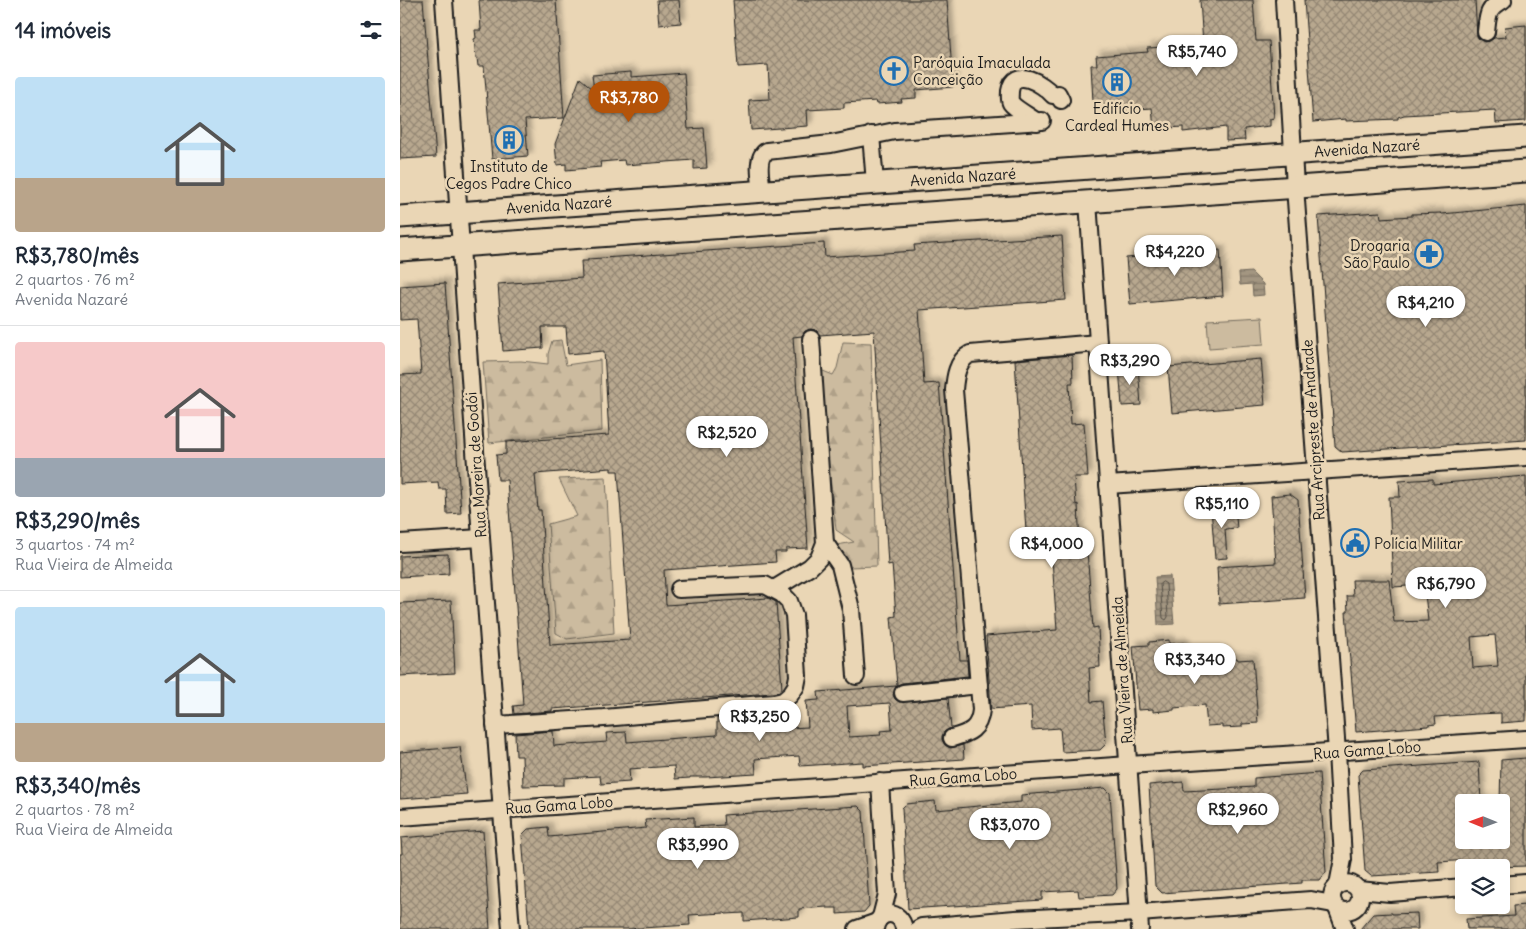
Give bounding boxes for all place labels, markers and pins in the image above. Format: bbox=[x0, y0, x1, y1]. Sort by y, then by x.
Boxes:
pin: R$5,740 bbox=[1151, 34, 1243, 77]
place label: Paróquia Imaculada Conceição bbox=[913, 53, 1051, 89]
church icon: Paróquia Imaculada Conceição bbox=[879, 56, 909, 86]
building icon: Edifício Cardeal Humes bbox=[1102, 67, 1132, 97]
pin: R$3,780 bbox=[583, 80, 675, 123]
place label: Edifício Cardeal Humes bbox=[1065, 99, 1169, 135]
building icon: Instituto de Cegos Padre Chico bbox=[494, 125, 524, 155]
place label: Instituto de Cegos Padre Chico bbox=[446, 157, 572, 193]
pin: R$4,220 bbox=[1129, 234, 1221, 277]
place label: Drogaria São Paulo bbox=[1343, 236, 1410, 272]
pharmacy icon: Drogaria São Paulo bbox=[1414, 239, 1444, 269]
pin: R$4,210 bbox=[1380, 286, 1472, 328]
pin: R$3,290 bbox=[1084, 344, 1176, 386]
pin: R$2,520 bbox=[681, 416, 773, 458]
pin: R$5,110 bbox=[1176, 486, 1268, 529]
pin: R$4,000 bbox=[1006, 526, 1098, 569]
public building icon: Polícia Militar bbox=[1340, 528, 1370, 558]
place label: Polícia Militar bbox=[1374, 534, 1463, 553]
pin: R$6,790 bbox=[1400, 566, 1492, 609]
pin: R$3,340 bbox=[1149, 642, 1241, 685]
pin: R$3,250 bbox=[714, 700, 806, 742]
pin: R$2,960 bbox=[1192, 792, 1284, 835]
pin: R$3,070 bbox=[964, 808, 1056, 850]
pin: R$3,990 bbox=[652, 828, 744, 870]

